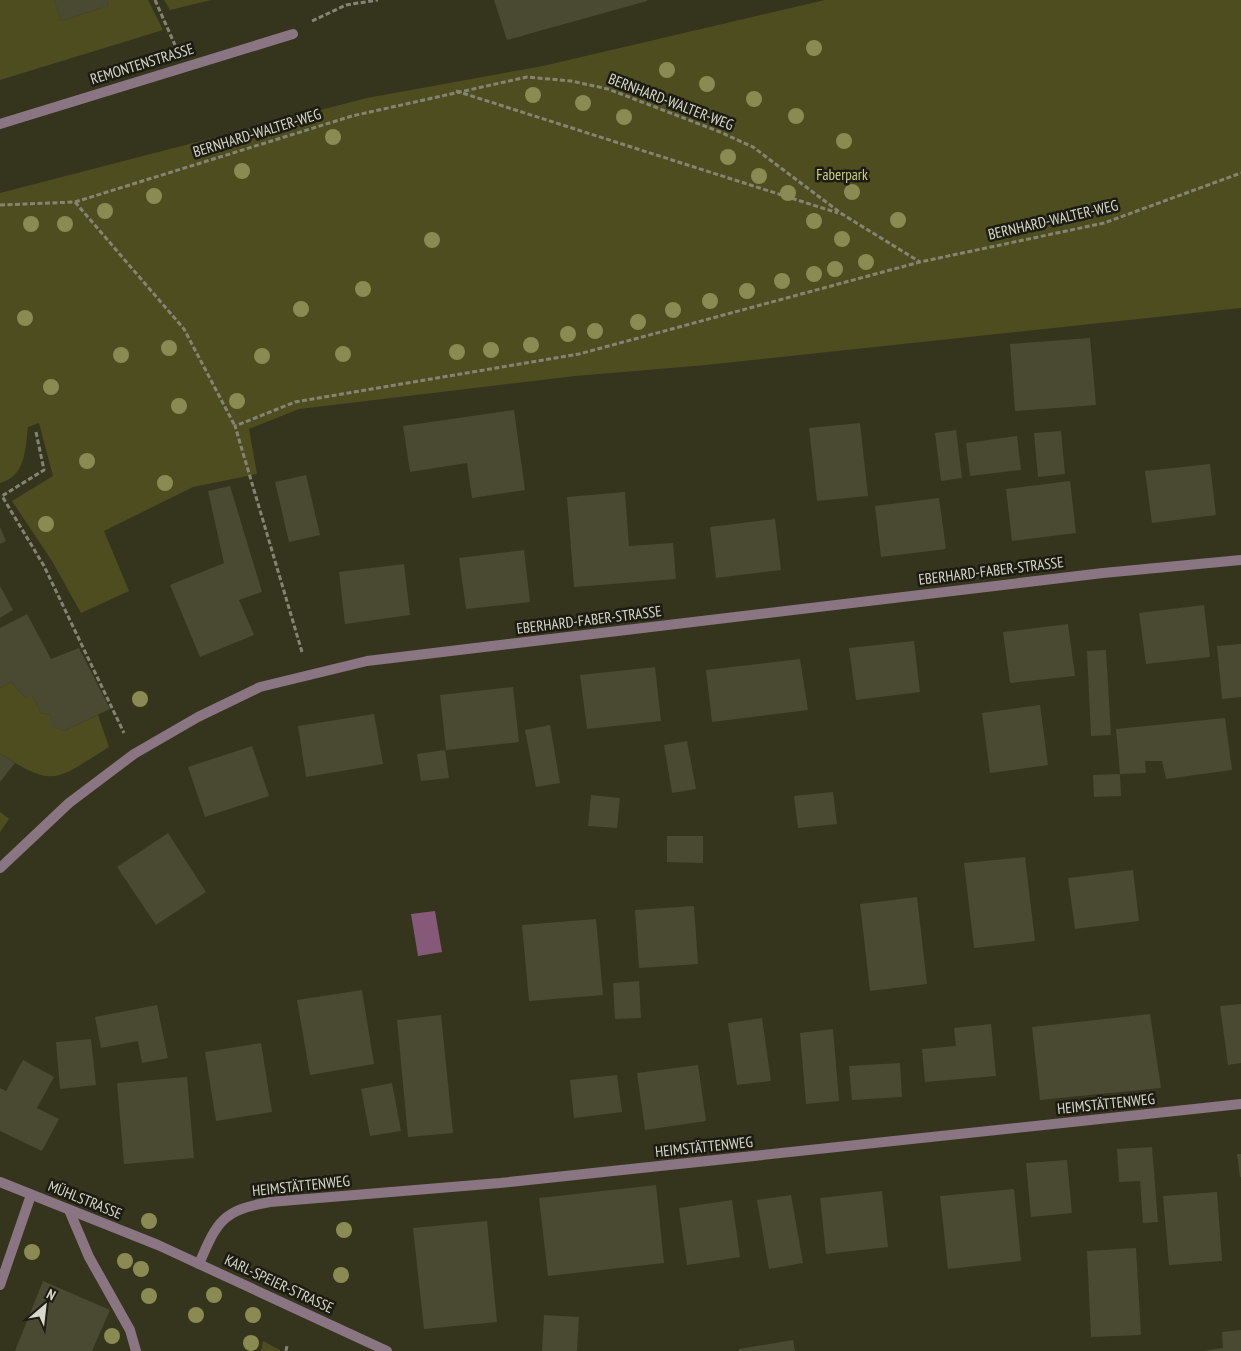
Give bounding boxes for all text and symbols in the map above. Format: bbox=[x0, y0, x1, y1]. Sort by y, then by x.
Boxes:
street label: REMONTENSTRASSE bbox=[88, 39, 196, 88]
street label: BERNHARD-WALTER-WEG bbox=[606, 69, 737, 134]
street label: BERNHARD-WALTER-WEG bbox=[191, 104, 323, 161]
park label: Faberpark bbox=[816, 165, 868, 184]
street label: BERNHARD-WALTER-WEG bbox=[986, 195, 1120, 244]
street label: EBERHARD-FABER-STRASSE bbox=[917, 552, 1065, 589]
street label: EBERHARD-FABER-STRASSE bbox=[515, 601, 663, 638]
street label: HEIMSTÄTTENWEG bbox=[1056, 1089, 1156, 1118]
street label: HEIMSTÄTTENWEG bbox=[654, 1132, 754, 1161]
street label: HEIMSTÄTTENWEG bbox=[251, 1171, 351, 1200]
street label: MÜHLSTRASSE bbox=[45, 1176, 125, 1223]
street label: KARL-SPEIER-STRASSE bbox=[222, 1250, 337, 1317]
north arrow bbox=[20, 1281, 70, 1331]
text: N bbox=[44, 1285, 59, 1304]

